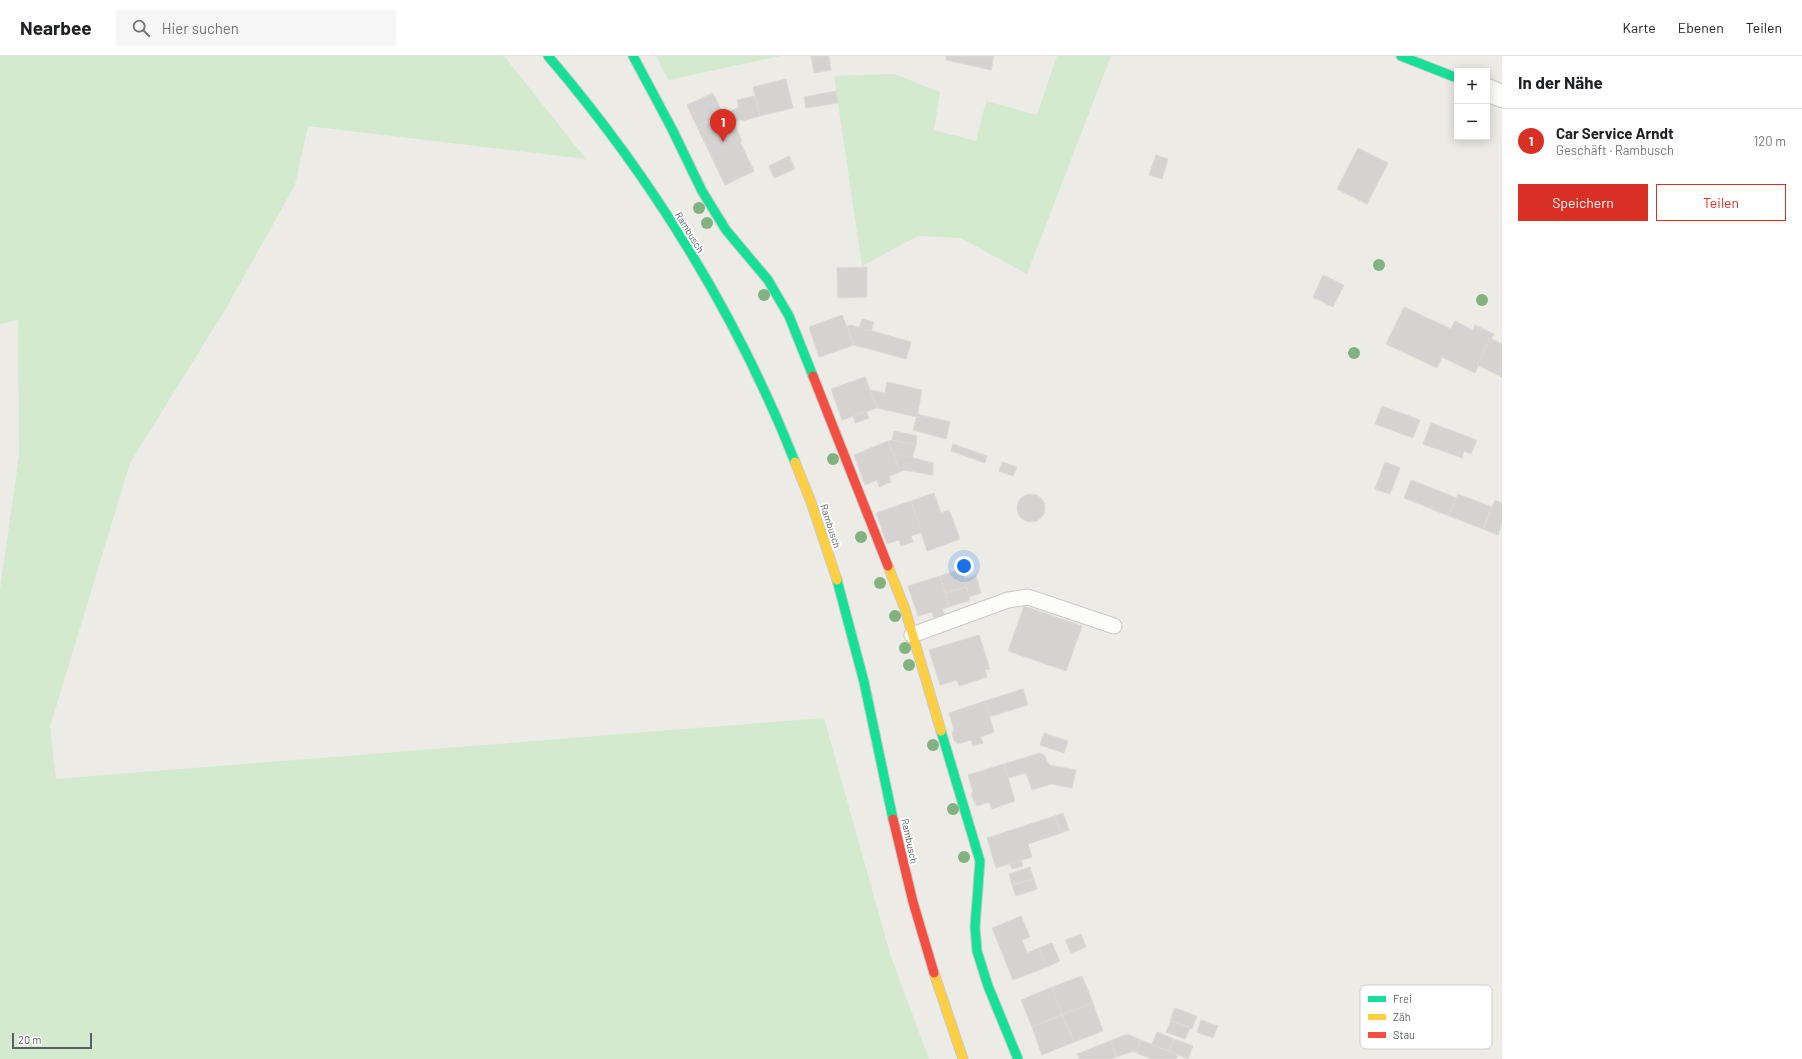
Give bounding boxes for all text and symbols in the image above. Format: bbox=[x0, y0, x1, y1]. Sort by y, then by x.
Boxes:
search box bbox=[116, 10, 396, 46]
text: Nearbee bbox=[20, 16, 92, 39]
icon: search bbox=[130, 17, 152, 39]
text: Hier suchen bbox=[162, 19, 239, 37]
text: Karte bbox=[1622, 19, 1656, 36]
text: Ebenen bbox=[1678, 19, 1724, 36]
text: Teilen bbox=[1746, 19, 1782, 36]
map controls bbox=[1454, 68, 1490, 140]
button: + bbox=[1454, 68, 1490, 104]
text: In der Nähe bbox=[1518, 72, 1603, 92]
button: − bbox=[1454, 104, 1490, 140]
pin: 1 bbox=[710, 109, 736, 142]
text: Car Service Arndt bbox=[1556, 124, 1674, 142]
text: 1 bbox=[1529, 133, 1533, 149]
text: 120 m bbox=[1754, 133, 1786, 149]
text: Geschäft · Rambusch bbox=[1556, 142, 1674, 158]
button: Speichern bbox=[1518, 184, 1648, 221]
button: Teilen bbox=[1656, 184, 1786, 221]
street label: Rambusch bbox=[673, 209, 707, 255]
street label: Rambusch bbox=[818, 502, 844, 550]
your location bbox=[954, 556, 974, 576]
street label: Rambusch bbox=[899, 817, 921, 865]
legend bbox=[1360, 985, 1492, 1049]
text: Frei bbox=[1393, 992, 1412, 1005]
text: Zäh bbox=[1393, 1010, 1411, 1023]
text: Stau bbox=[1393, 1028, 1415, 1041]
scale bar bbox=[12, 1031, 92, 1050]
text: 20 m bbox=[18, 1033, 41, 1046]

